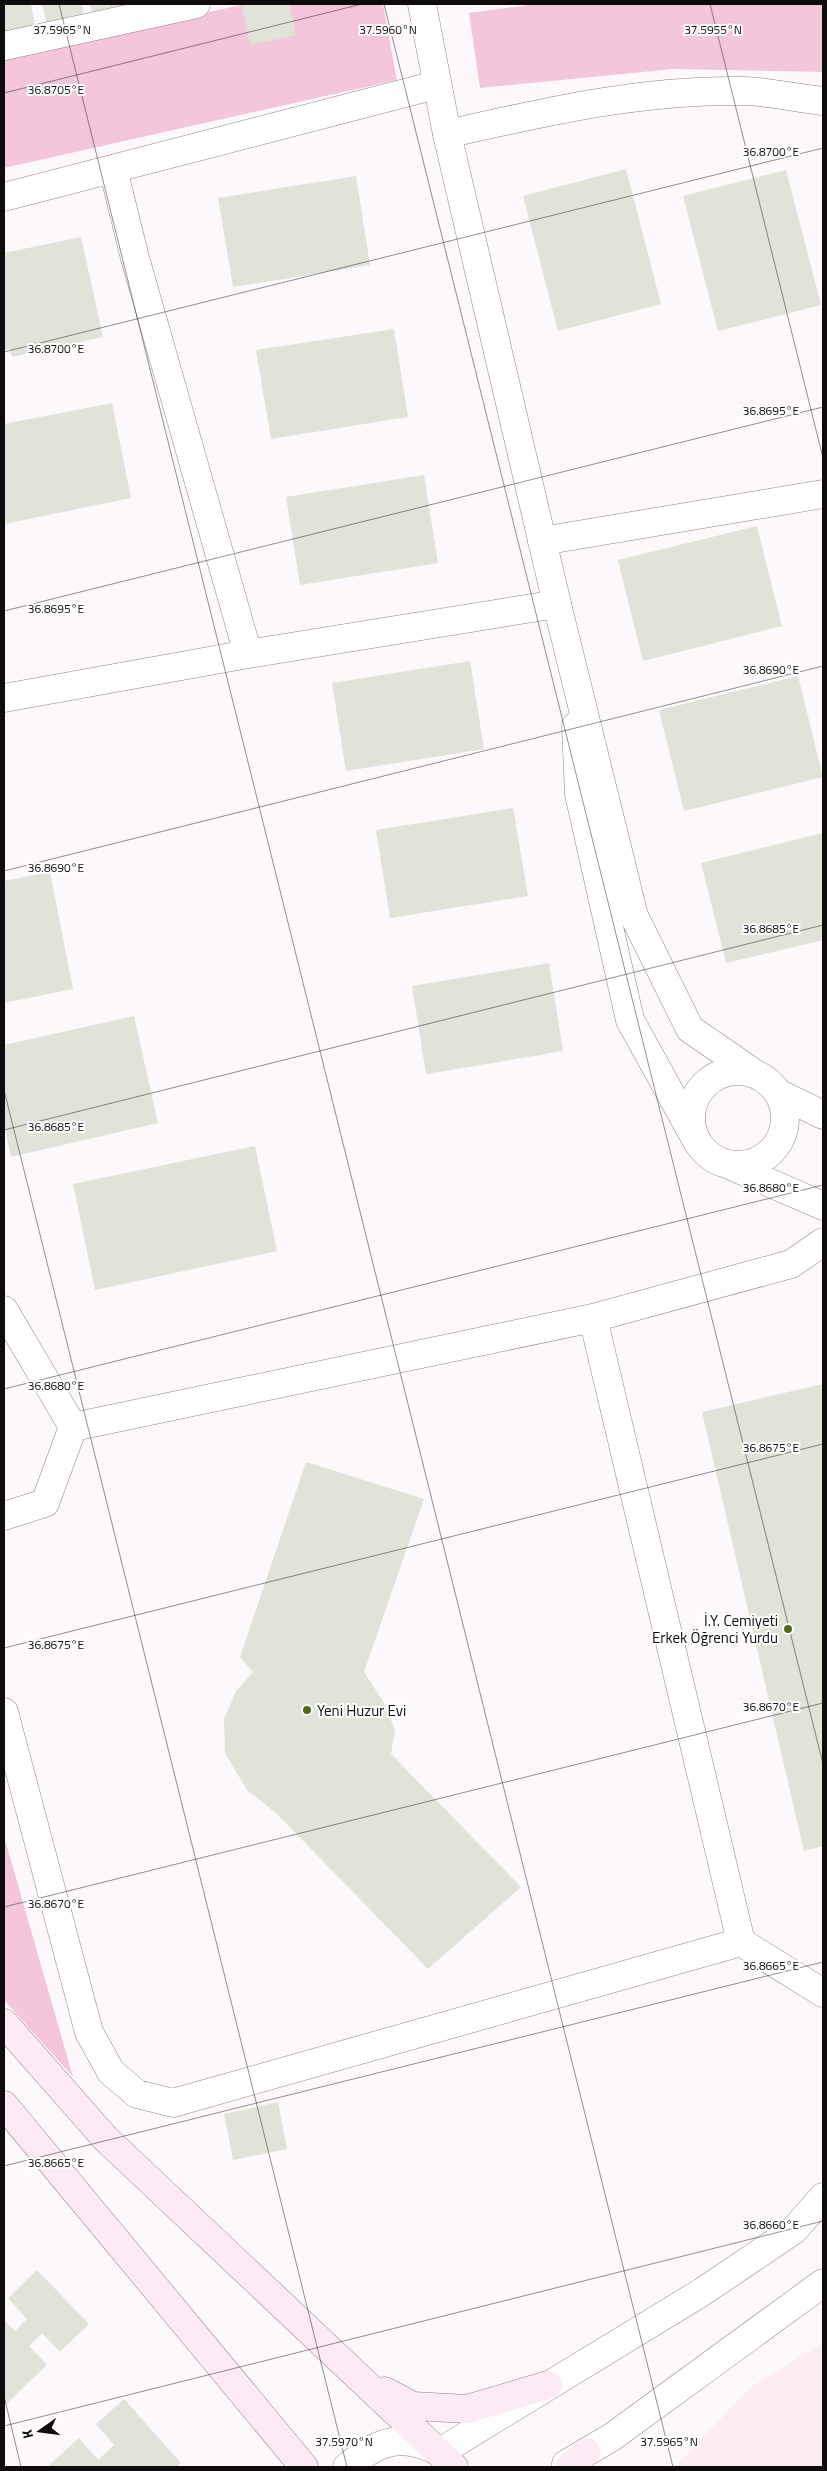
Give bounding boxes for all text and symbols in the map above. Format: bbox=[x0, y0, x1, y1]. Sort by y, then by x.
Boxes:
text: 37.5965°N bbox=[33, 20, 91, 39]
text: 37.5960°N bbox=[359, 20, 417, 39]
text: 37.5955°N bbox=[684, 20, 742, 39]
text: 36.8705°E bbox=[28, 80, 84, 99]
text: 36.8700°E bbox=[743, 142, 799, 161]
text: 36.8700°E bbox=[28, 339, 84, 358]
text: 36.8695°E bbox=[743, 401, 799, 420]
text: 36.8695°E bbox=[28, 599, 84, 618]
text: 36.8690°E bbox=[743, 660, 799, 679]
text: 36.8690°E bbox=[28, 858, 84, 877]
text: 36.8685°E bbox=[743, 919, 799, 938]
text: 36.8685°E bbox=[28, 1117, 84, 1136]
text: 36.8680°E bbox=[743, 1178, 799, 1197]
text: 36.8680°E bbox=[28, 1376, 84, 1395]
text: 36.8675°E bbox=[743, 1438, 799, 1457]
place label: İ.Y. Cemiyeti Erkek Öğrenci Yurdu bbox=[652, 1609, 778, 1649]
marker: İ.Y. Cemiyeti Erkek Öğrenci Yurdu bbox=[782, 1623, 794, 1635]
text: 36.8675°E bbox=[28, 1635, 84, 1654]
text: 36.8670°E bbox=[743, 1697, 799, 1716]
place label: Yeni Huzur Evi bbox=[317, 1699, 406, 1722]
marker: Yeni Huzur Evi bbox=[301, 1704, 313, 1716]
text: 36.8670°E bbox=[28, 1894, 84, 1913]
text: 36.8665°E bbox=[743, 1956, 799, 1975]
text: 36.8665°E bbox=[28, 2153, 84, 2172]
text: 36.8660°E bbox=[743, 2215, 799, 2234]
north arrow bbox=[15, 2406, 65, 2456]
text: K bbox=[16, 2427, 38, 2441]
text: 37.5970°N bbox=[315, 2432, 373, 2451]
text: 37.5965°N bbox=[640, 2432, 698, 2451]

